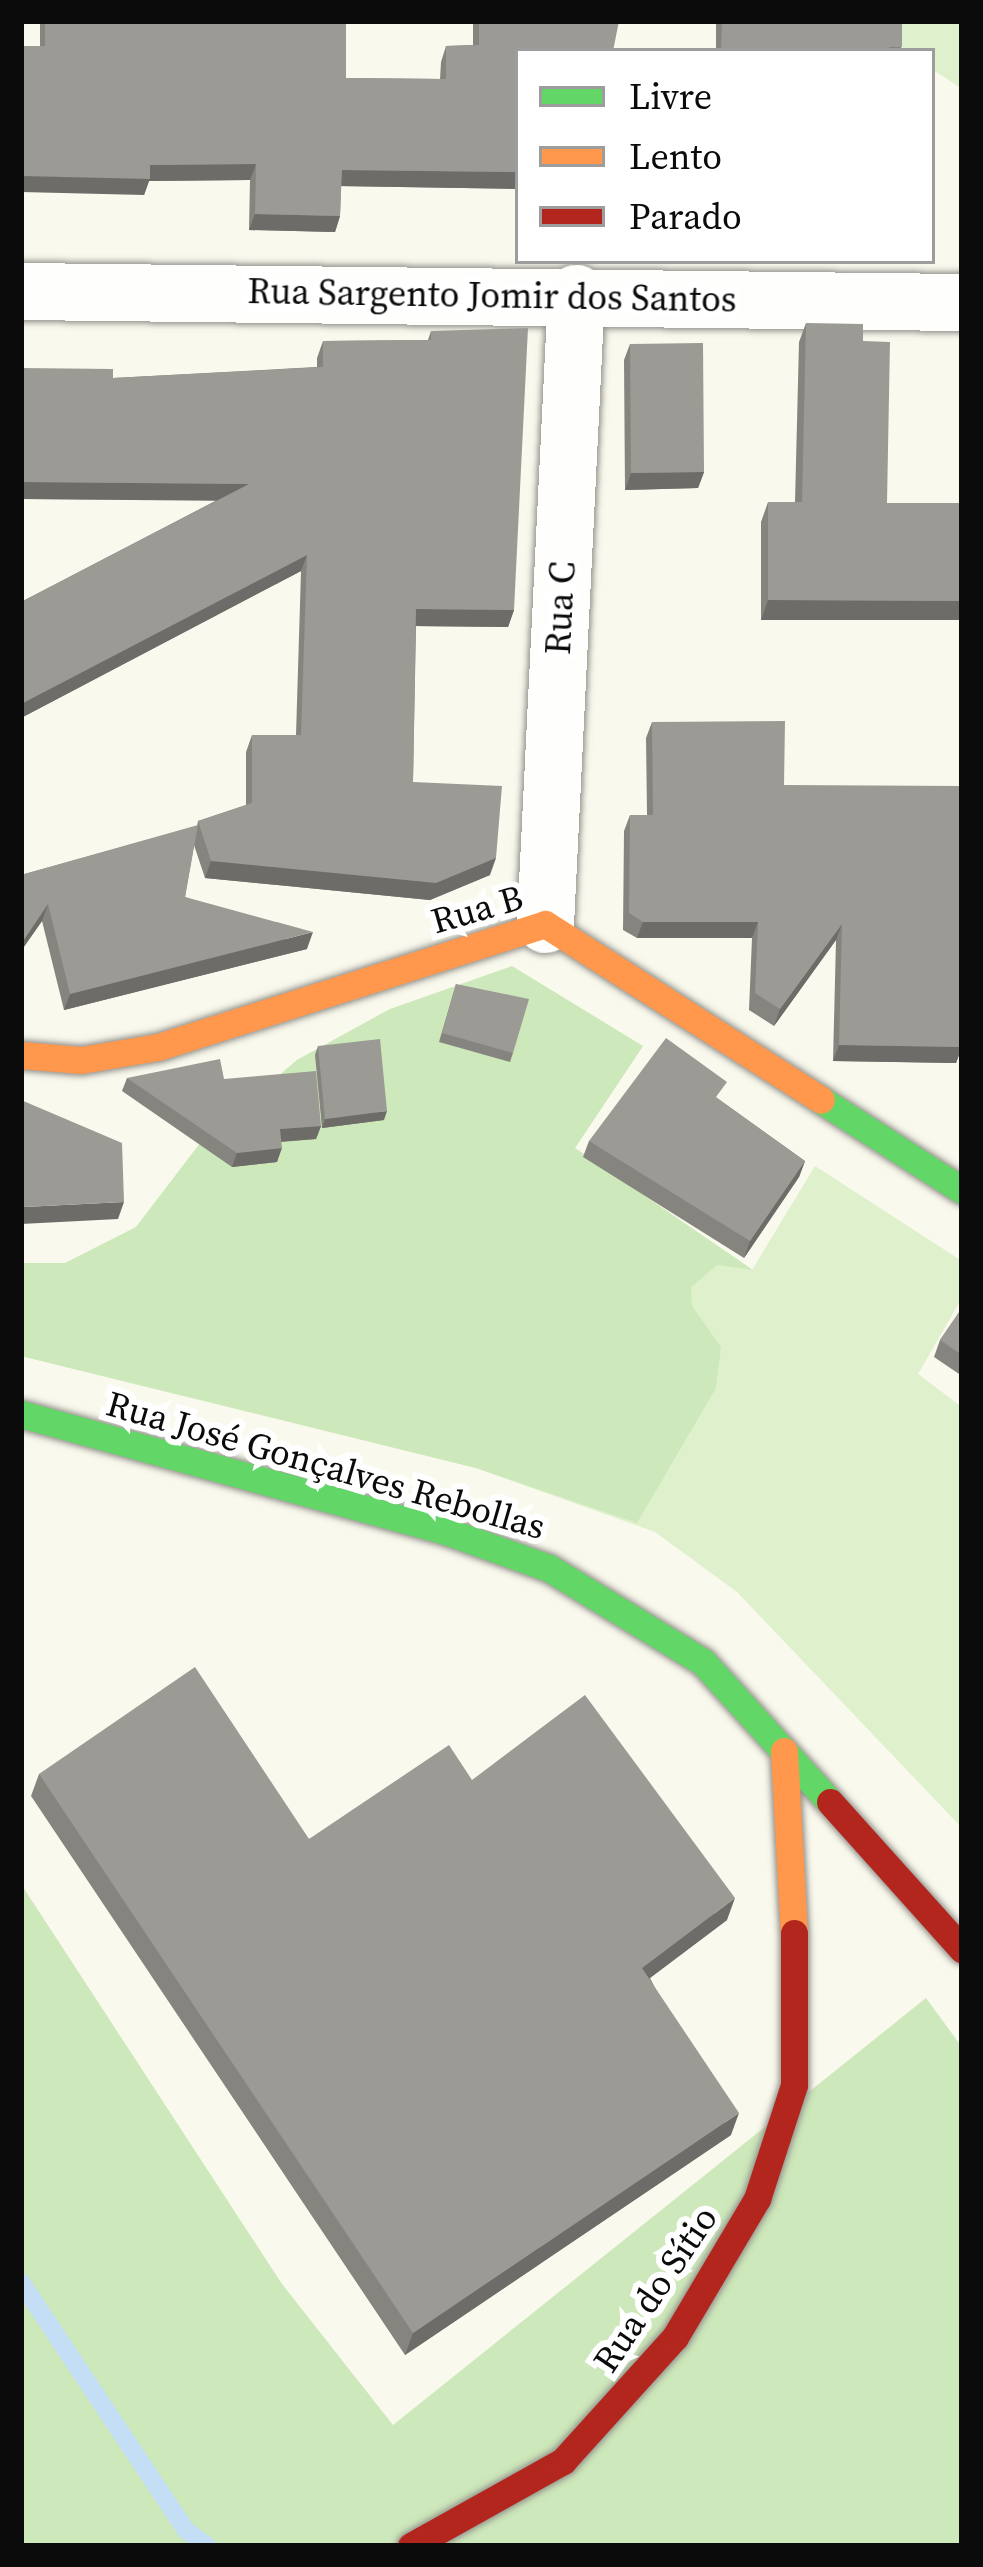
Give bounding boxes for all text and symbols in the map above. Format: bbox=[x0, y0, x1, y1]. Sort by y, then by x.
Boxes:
legend bbox=[515, 48, 935, 264]
text: Livre bbox=[629, 72, 712, 121]
text: Lento bbox=[629, 132, 722, 181]
text: Parado bbox=[629, 192, 742, 241]
street label: Rua Sargento Jomir dos Santos bbox=[247, 269, 737, 321]
street label: Rua C bbox=[536, 560, 584, 656]
street label: Rua B bbox=[426, 875, 528, 943]
street label: Rua José Gonçalves Rebollas bbox=[102, 1382, 550, 1548]
street label: Rua do Sítio bbox=[584, 2198, 726, 2380]

